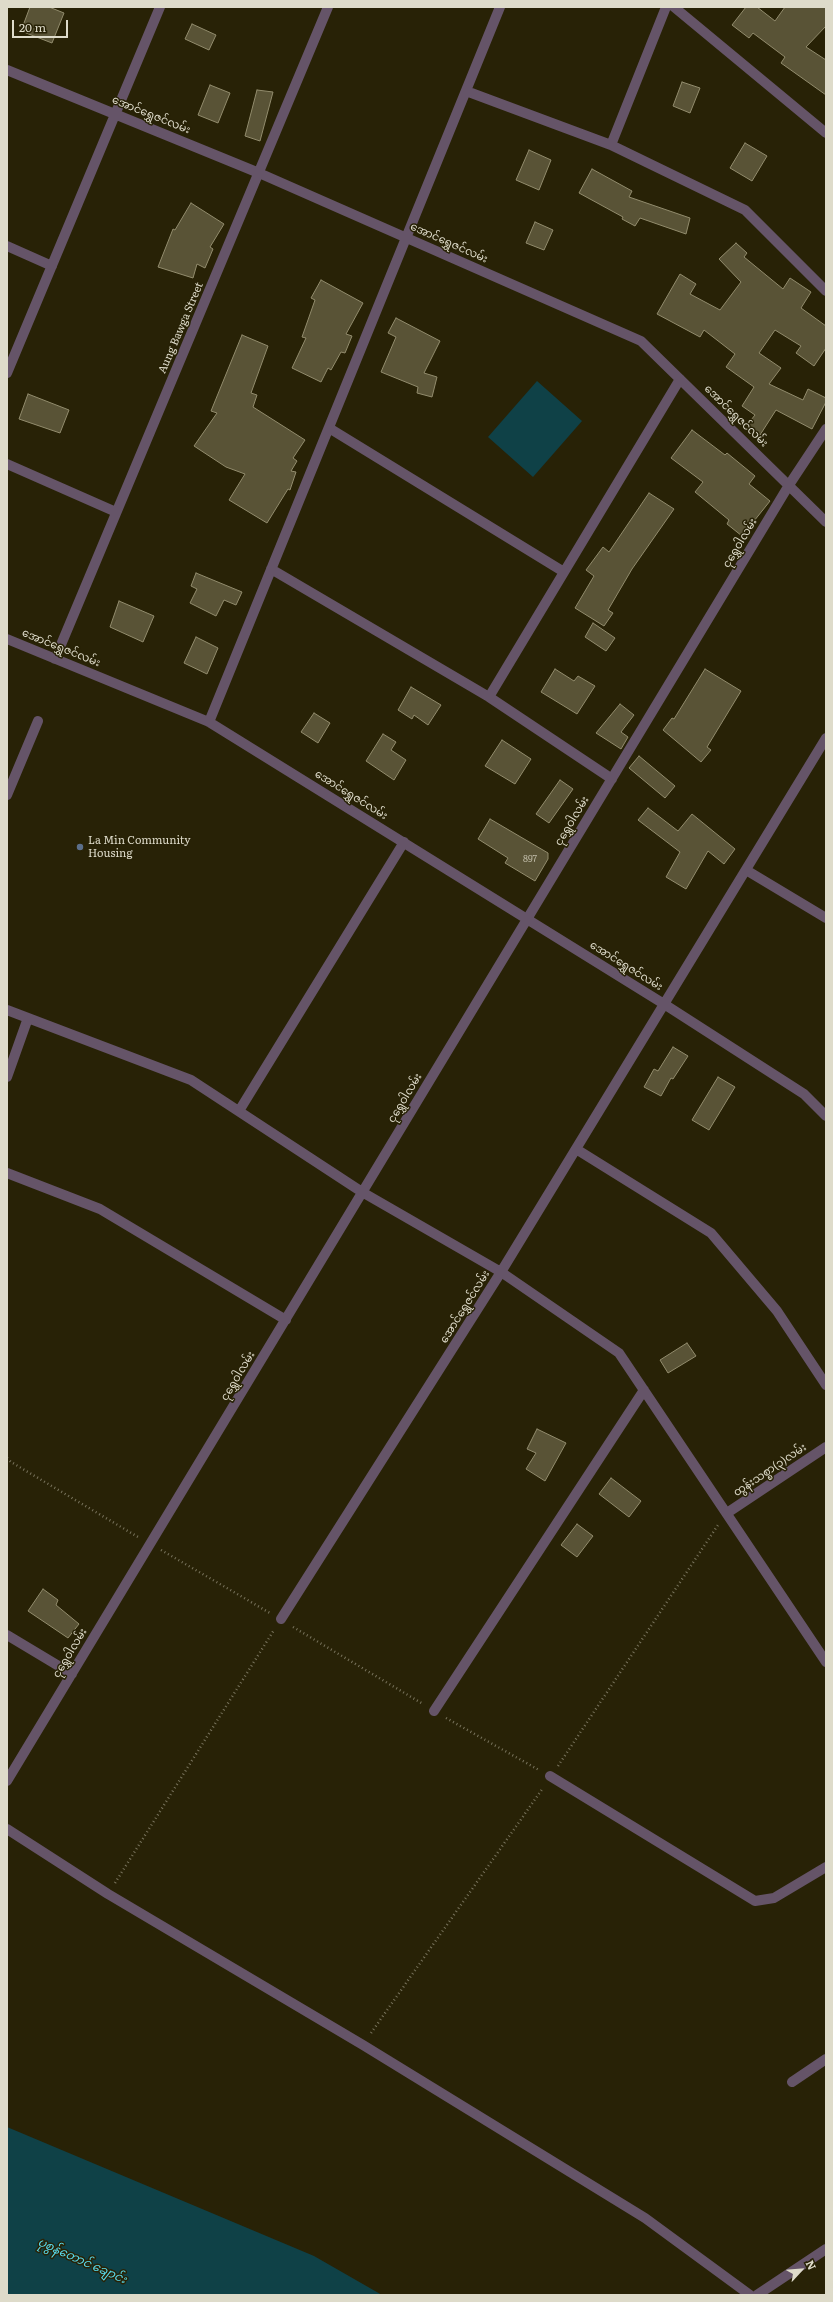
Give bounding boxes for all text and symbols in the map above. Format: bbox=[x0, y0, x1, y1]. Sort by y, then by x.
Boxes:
scale bar bbox=[14, 12, 70, 38]
text: 20 m bbox=[19, 18, 46, 36]
street label: အောင်ရွှေဇင်လမ်း bbox=[110, 93, 192, 137]
street label: အောင်ရွှေဇင်လမ်း bbox=[408, 220, 490, 266]
street label: Aung Bawga Street bbox=[156, 280, 206, 376]
street label: အောင်ရွှေဇင်လမ်း bbox=[701, 382, 771, 450]
street label: ငုရွှေဝါလမ်း bbox=[720, 516, 760, 570]
street label: အောင်ရွှေဇင်လမ်း bbox=[20, 626, 102, 670]
street label: အောင်ရွှေဇင်လမ်း bbox=[312, 767, 390, 823]
street label: ငုရွှေဝါလမ်း bbox=[552, 794, 592, 848]
place label: La Min Community Housing bbox=[88, 834, 191, 860]
marker: La Min Community Housing bbox=[75, 842, 85, 852]
house number: 897 bbox=[523, 854, 537, 864]
street label: အောင်ရွှေဇင်လမ်း bbox=[587, 938, 665, 994]
street label: ငုရွှေဝါလမ်း bbox=[385, 1071, 425, 1125]
street label: အောင်ရွှေဇင်လမ်း bbox=[437, 1268, 493, 1346]
street label: ငုရွှေဝါလမ်း bbox=[218, 1349, 258, 1403]
street label: ထွန်းသစ္စာ(၃)လမ်း bbox=[731, 1441, 809, 1499]
street label: ငုရွှေဝါလမ်း bbox=[50, 1626, 90, 1680]
water label: ပုစွန်တောင် ချောင်း bbox=[35, 2235, 129, 2287]
north arrow bbox=[781, 2250, 821, 2290]
text: N bbox=[803, 2257, 821, 2272]

